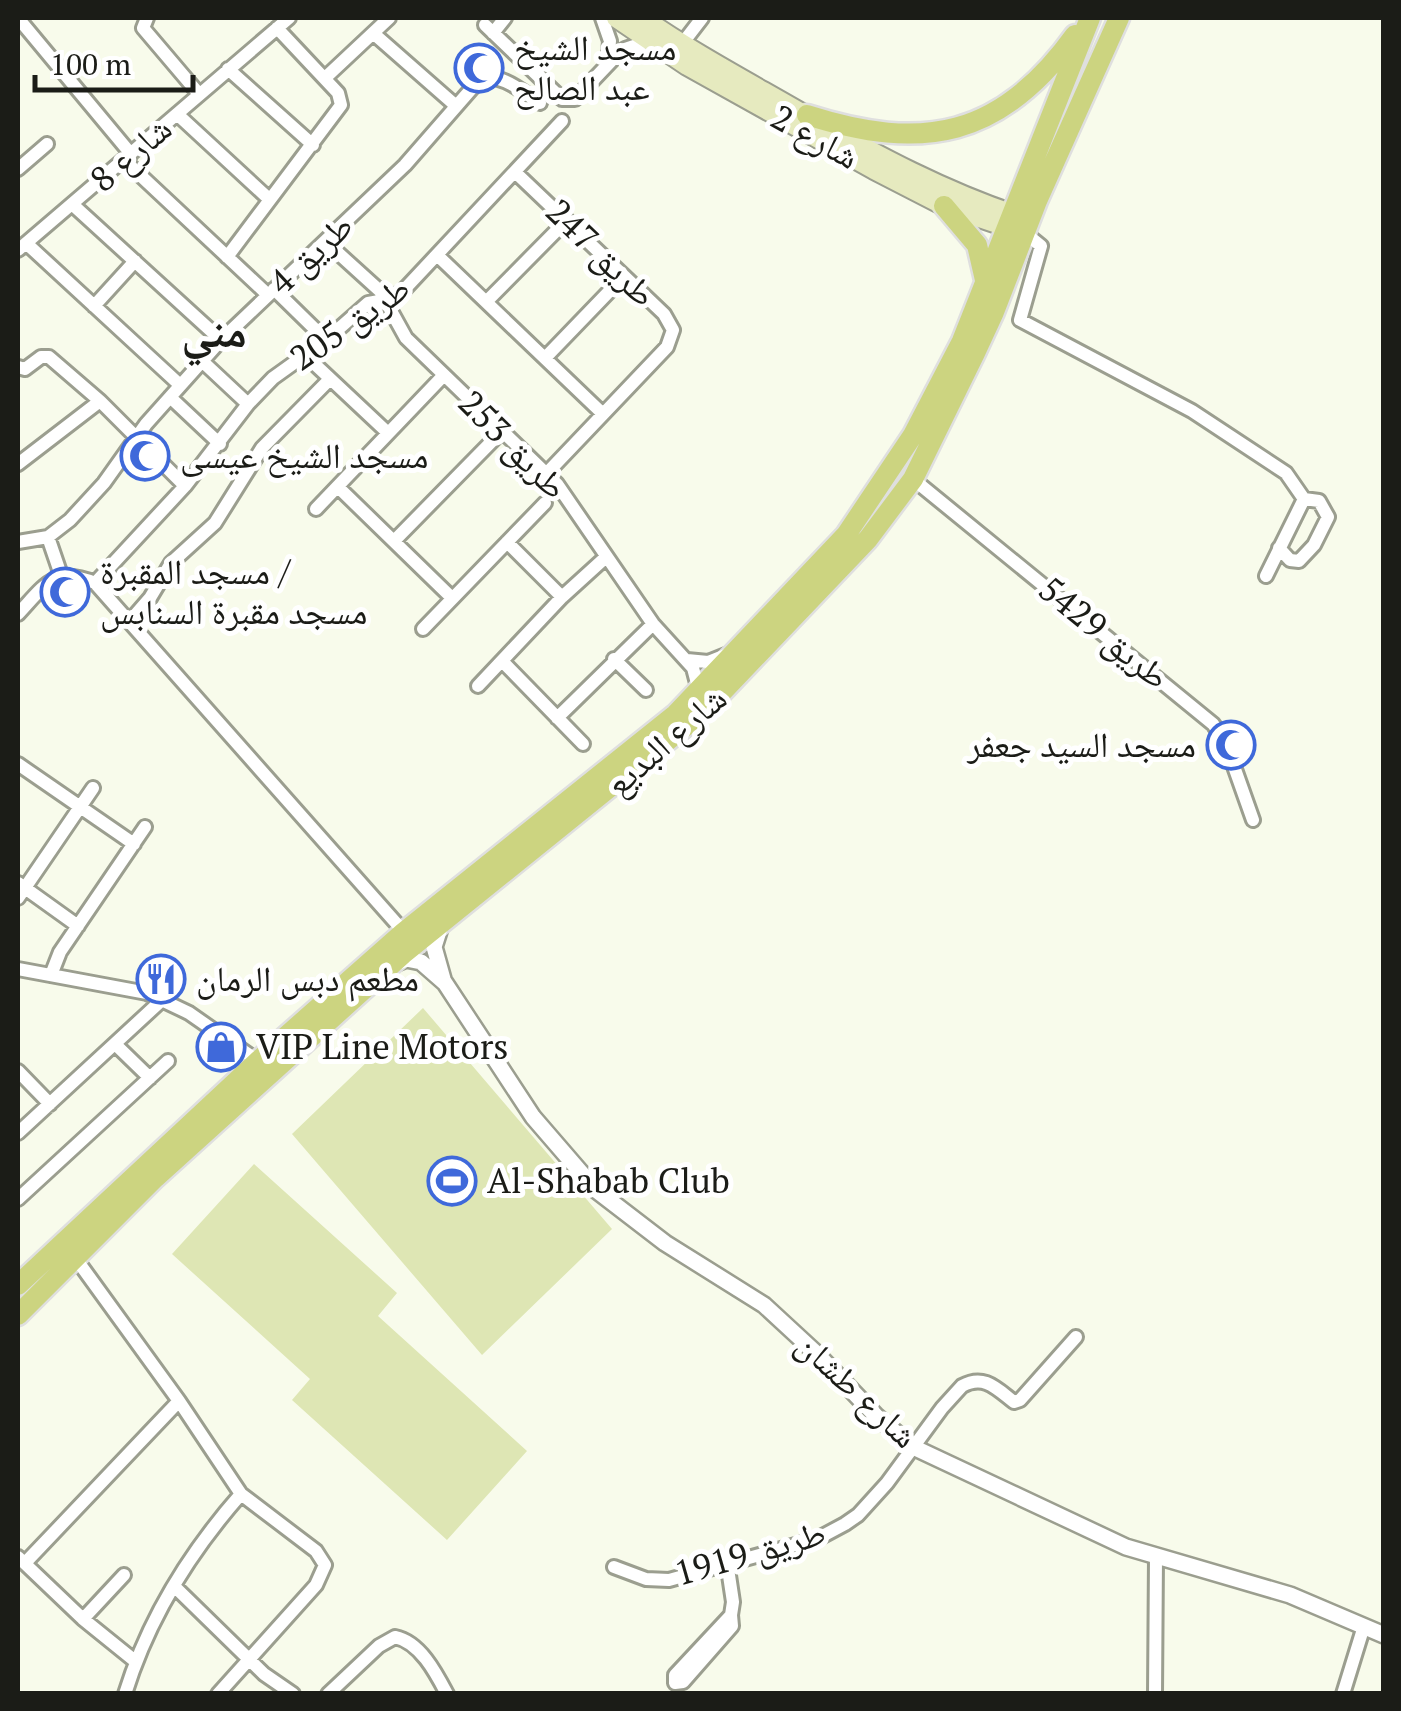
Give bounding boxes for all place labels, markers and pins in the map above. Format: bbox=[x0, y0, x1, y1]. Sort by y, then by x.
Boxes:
place label: مسجد الشيخ عبد الصالح bbox=[514, 24, 676, 110]
mosque icon: مسجد الشيخ عبد الصالح bbox=[453, 42, 505, 94]
mosque icon: مسجد الشيخ عيسى bbox=[119, 430, 171, 482]
place label: مسجد الشيخ عيسى bbox=[180, 432, 428, 478]
place label: مسجد المقبرة / مسجد مقبرة السنابس bbox=[100, 548, 367, 634]
mosque icon: مسجد المقبرة / مسجد مقبرة السنابس bbox=[39, 566, 91, 618]
mosque icon: مسجد السيد جعفر bbox=[1205, 719, 1257, 771]
place label: مسجد السيد جعفر bbox=[966, 721, 1196, 767]
restaurant icon: مطعم دبس الرمان bbox=[135, 953, 187, 1005]
place label: مطعم دبس الرمان bbox=[196, 955, 419, 1002]
shop icon: VIP Line Motors bbox=[195, 1021, 247, 1073]
place label: VIP Line Motors bbox=[256, 1023, 509, 1069]
sports icon: Al-Shabab Club bbox=[426, 1155, 478, 1207]
place label: Al-Shabab Club bbox=[487, 1157, 730, 1203]

